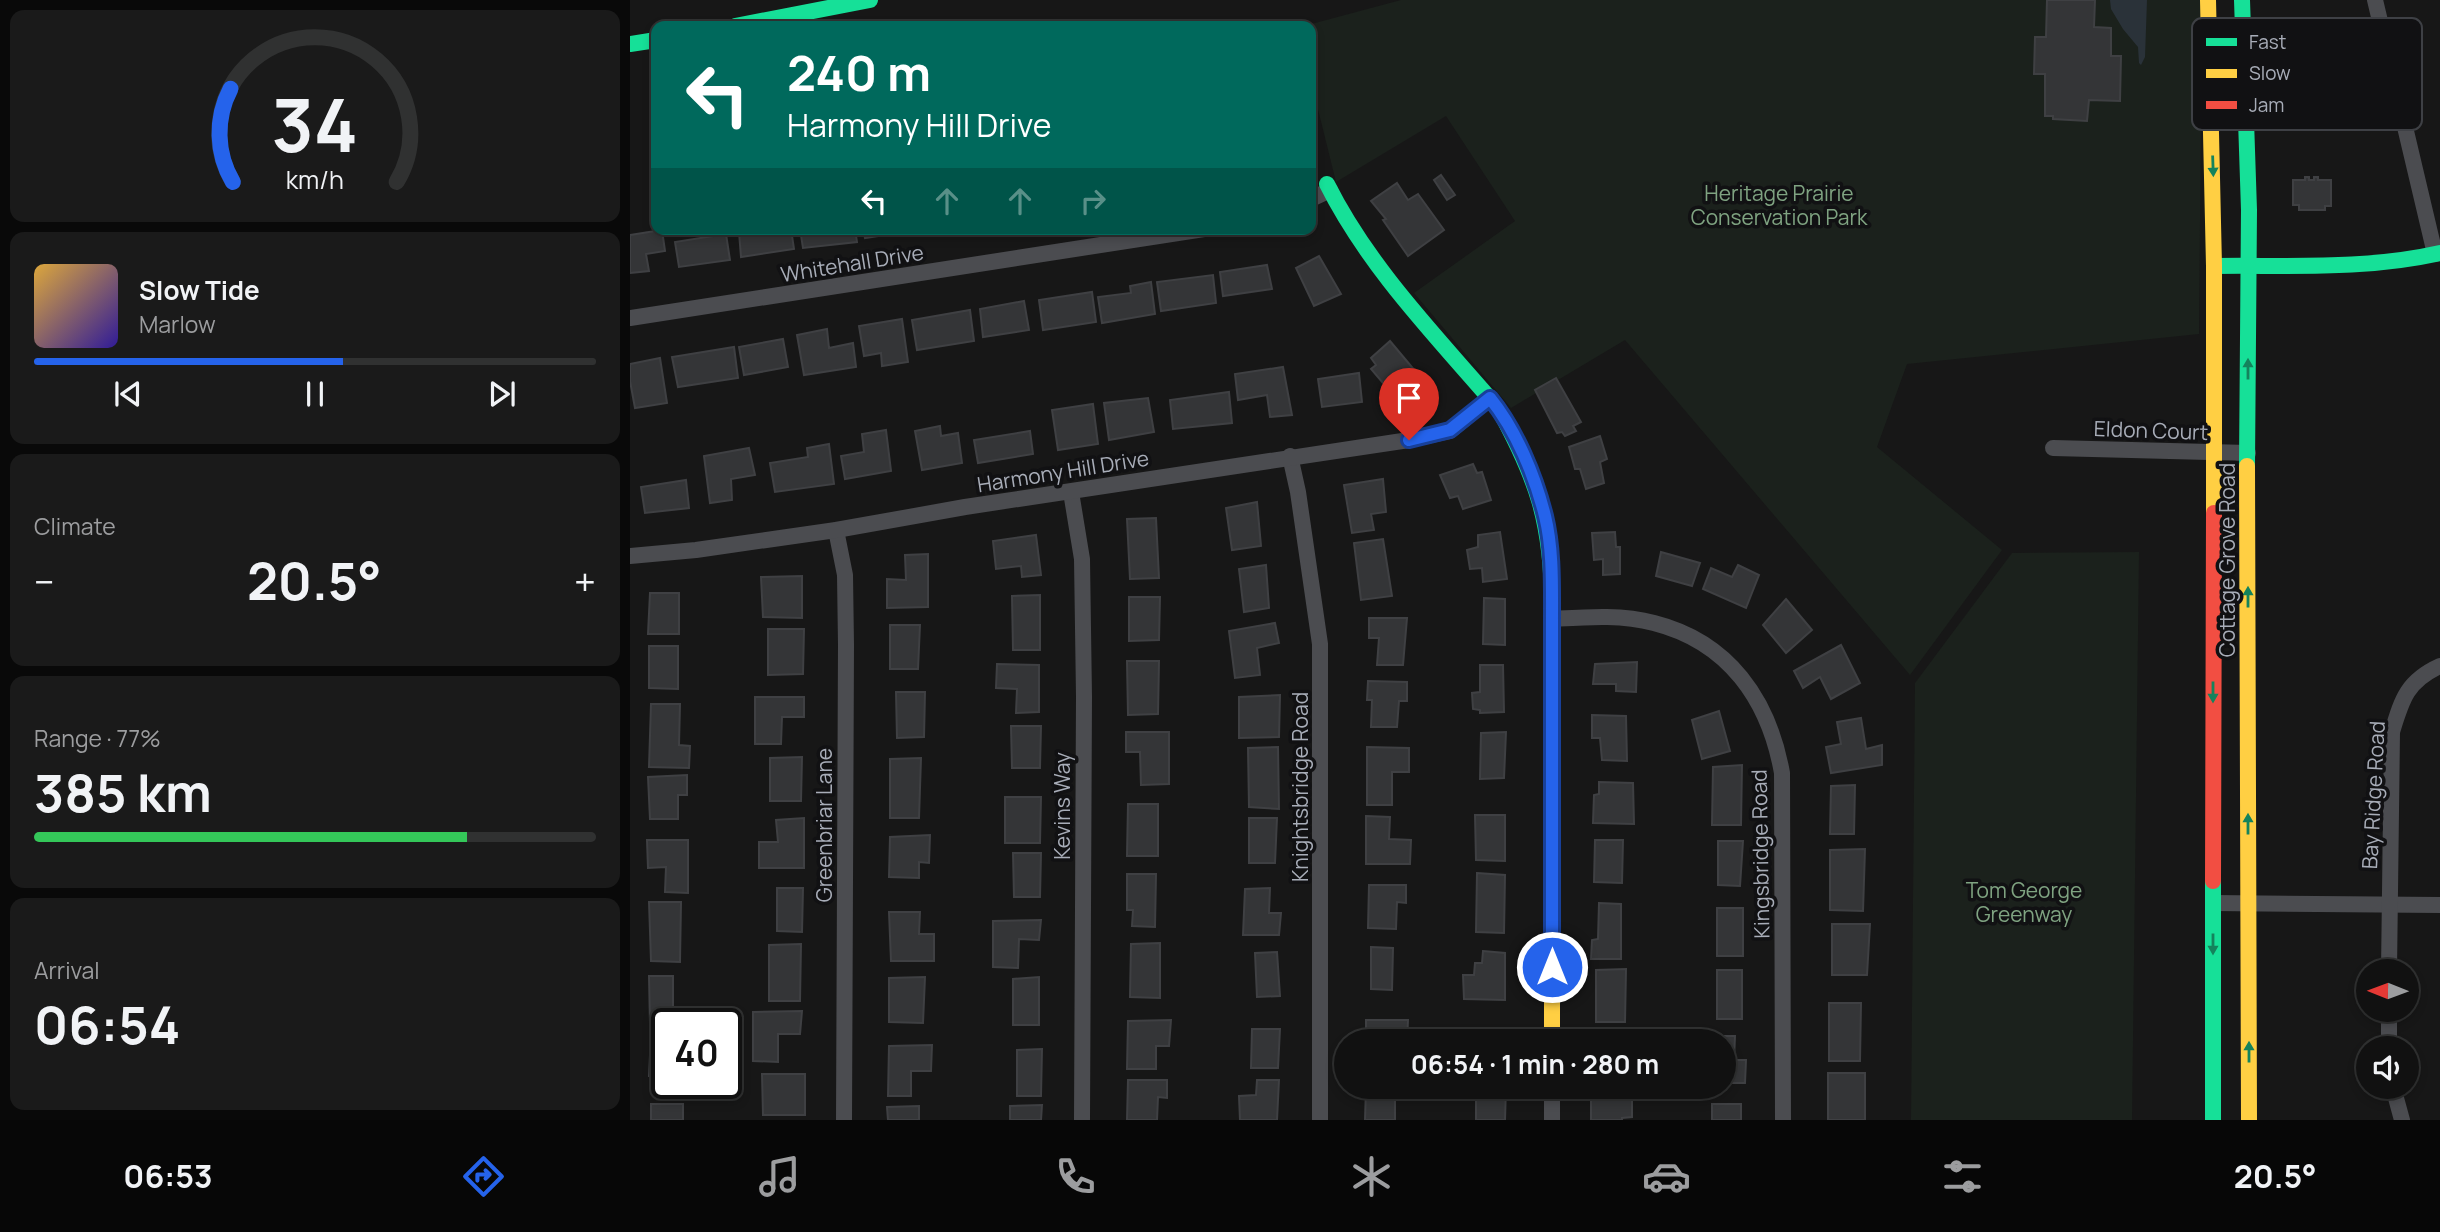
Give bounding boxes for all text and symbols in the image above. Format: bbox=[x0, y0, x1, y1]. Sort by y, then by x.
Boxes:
legend bbox=[2192, 18, 2422, 130]
text: Fast bbox=[2249, 29, 2286, 55]
text: 240 m bbox=[787, 39, 931, 106]
icon: left bbox=[672, 49, 763, 140]
text: Slow bbox=[2249, 60, 2291, 86]
text: 34 bbox=[272, 74, 358, 174]
text: Jam bbox=[2249, 92, 2284, 118]
text: Harmony Hill Drive bbox=[787, 103, 1051, 147]
one-way arrow bbox=[2208, 155, 2219, 177]
text: km/h bbox=[286, 162, 344, 197]
park label: Heritage Prairie Conservation Park bbox=[1691, 179, 1868, 231]
icon: left bbox=[855, 182, 893, 220]
icon: ahead bbox=[928, 182, 966, 220]
icon: ahead bbox=[1001, 182, 1039, 220]
icon: right bbox=[1074, 182, 1112, 220]
street label: Whitehall Drive bbox=[778, 238, 926, 288]
text: Slow Tide bbox=[139, 272, 260, 308]
text: Marlow bbox=[139, 308, 216, 340]
one-way arrow bbox=[2242, 358, 2254, 380]
pin bbox=[1379, 368, 1439, 440]
icon: previous bbox=[109, 375, 147, 413]
icon: pause bbox=[296, 375, 334, 413]
icon: next bbox=[483, 375, 521, 413]
icon: arrive bbox=[1390, 379, 1428, 417]
street label: Eldon Court bbox=[2093, 414, 2209, 446]
street label: Harmony Hill Drive bbox=[975, 444, 1151, 498]
street label: Cottage Grove Road bbox=[2213, 463, 2241, 657]
text: Climate bbox=[34, 510, 116, 542]
text: 20.5° bbox=[247, 545, 382, 616]
text: − bbox=[34, 555, 55, 607]
text: + bbox=[574, 555, 596, 607]
one-way arrow bbox=[2242, 586, 2254, 608]
one-way arrow bbox=[2207, 682, 2219, 704]
street label: Knightsbridge Road bbox=[1286, 692, 1314, 882]
street label: Bay Ridge Road bbox=[2355, 720, 2391, 870]
text: Range · 77% bbox=[34, 722, 161, 754]
street label: Greenbriar Lane bbox=[810, 748, 838, 902]
street label: Kevins Way bbox=[1048, 752, 1076, 860]
text: 385 km bbox=[34, 757, 212, 828]
street label: Kingsbridge Road bbox=[1745, 769, 1775, 939]
one-way arrow bbox=[2242, 813, 2254, 835]
park label: Tom George Greenway bbox=[1966, 876, 2082, 928]
position arrow bbox=[1515, 930, 1589, 1004]
one-way arrow bbox=[2207, 934, 2219, 956]
text: Arrival bbox=[34, 954, 100, 986]
north arrow bbox=[2356, 959, 2418, 1022]
map controls bbox=[2356, 959, 2419, 1099]
text: 06:54 bbox=[34, 989, 180, 1060]
speed limit sign: 40 bbox=[651, 1008, 742, 1099]
button: sound bbox=[2356, 1036, 2419, 1099]
one-way arrow bbox=[2243, 1041, 2255, 1063]
text: 06:54 · 1 min · 280 m bbox=[1411, 1046, 1659, 1082]
icon: directions bbox=[459, 1152, 508, 1201]
icon: music bbox=[755, 1152, 804, 1201]
icon: phone bbox=[1051, 1152, 1100, 1201]
icon: climate bbox=[1347, 1152, 1396, 1201]
icon: car bbox=[1642, 1152, 1691, 1201]
icon: filters bbox=[1938, 1152, 1987, 1201]
text: 06:53 bbox=[123, 1154, 213, 1198]
text: 20.5° bbox=[2234, 1154, 2317, 1198]

